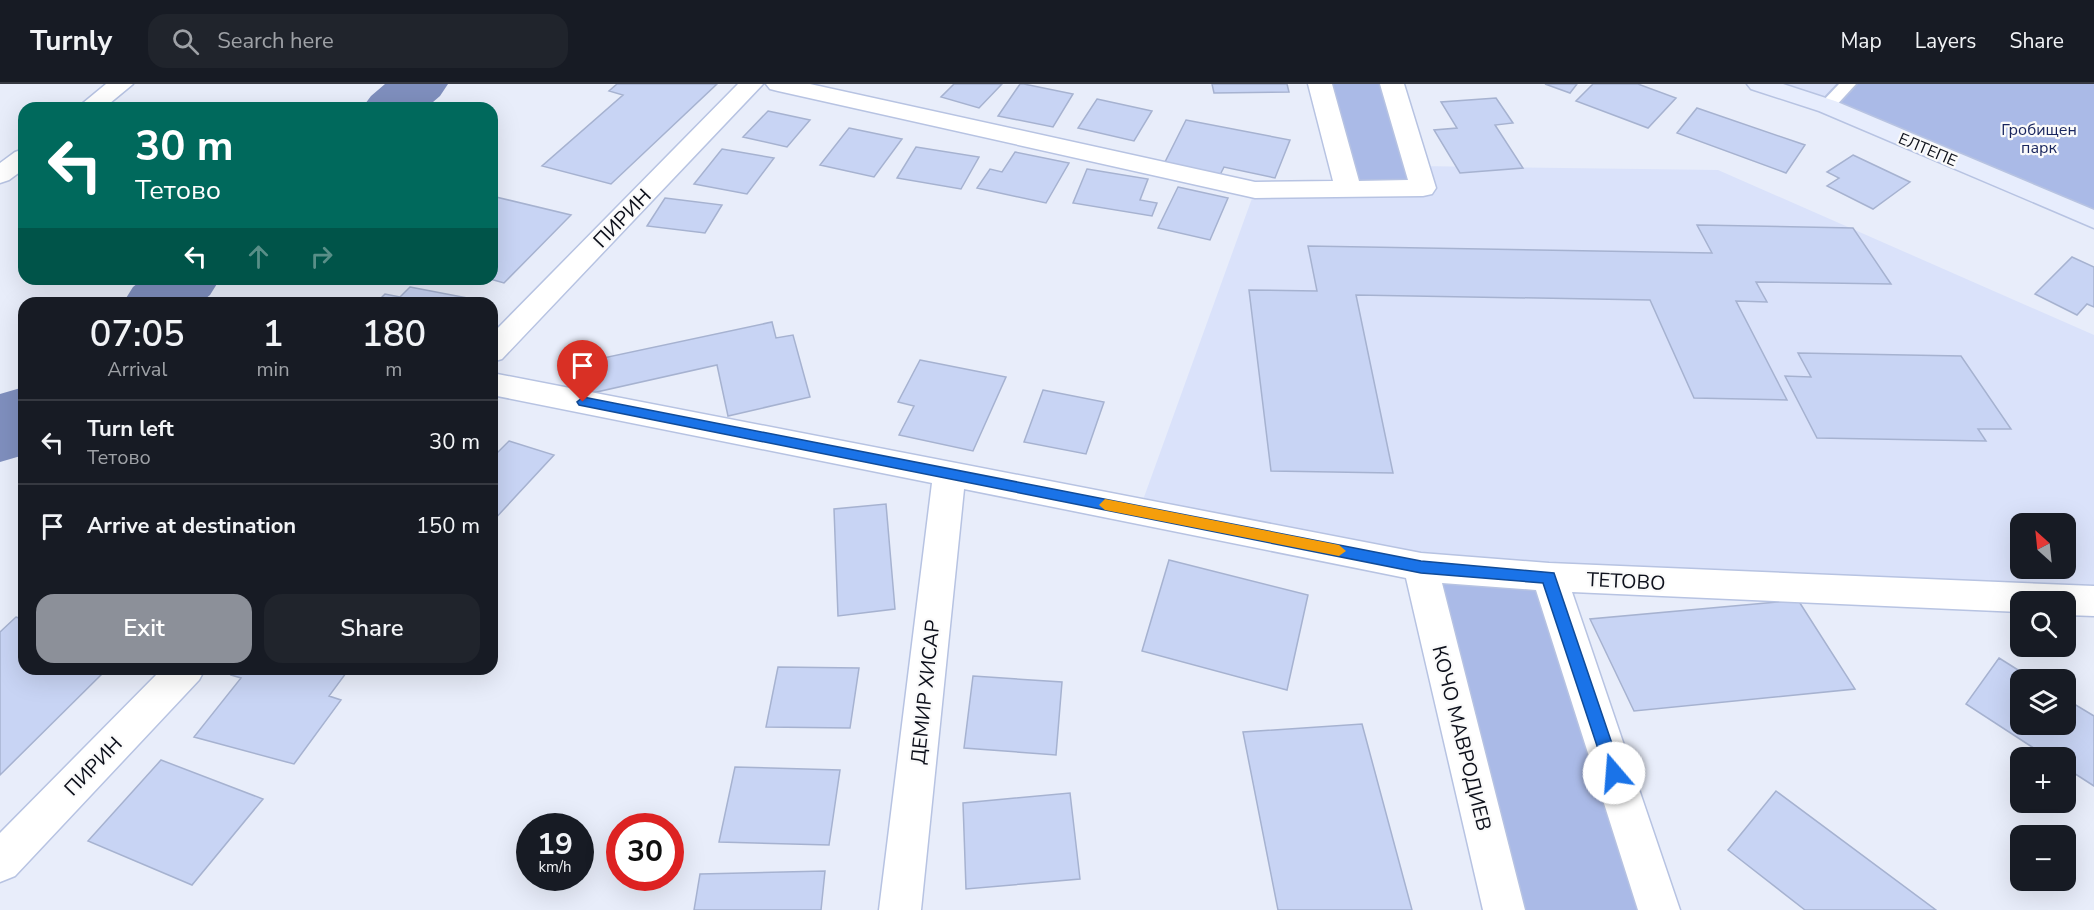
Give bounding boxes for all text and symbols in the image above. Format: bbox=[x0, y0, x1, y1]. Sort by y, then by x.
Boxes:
search box bbox=[148, 14, 568, 68]
text: Turnly bbox=[30, 22, 112, 60]
icon: search bbox=[169, 25, 202, 58]
text: Search here bbox=[217, 26, 334, 56]
text: Map bbox=[1840, 27, 1882, 55]
text: Layers bbox=[1915, 27, 1976, 55]
text: Share bbox=[2009, 27, 2064, 55]
text: 30 m bbox=[135, 118, 234, 175]
park label: Гробищен парк bbox=[2001, 119, 2077, 159]
icon: left bbox=[36, 126, 114, 204]
street label: ЕЛТЕПЕ bbox=[1895, 128, 1960, 172]
text: Тетово bbox=[135, 172, 221, 209]
street label: ПИРИН bbox=[587, 183, 657, 254]
icon: left bbox=[179, 240, 212, 273]
icon: ahead bbox=[242, 240, 275, 273]
icon: right bbox=[305, 240, 338, 273]
text: 07:05 bbox=[90, 310, 185, 359]
text: 1 bbox=[262, 310, 284, 359]
text: 180 bbox=[361, 310, 426, 359]
pin bbox=[557, 340, 608, 402]
icon: arrive bbox=[566, 349, 599, 382]
text: Arrival bbox=[107, 356, 167, 383]
text: min bbox=[257, 356, 290, 383]
text: m bbox=[385, 356, 402, 383]
text: Turn left bbox=[87, 414, 174, 444]
icon: left bbox=[36, 426, 69, 459]
text: 30 m bbox=[429, 427, 480, 457]
text: Тетово bbox=[87, 444, 151, 471]
icon: arrive bbox=[36, 510, 69, 543]
text: Arrive at destination bbox=[87, 511, 296, 541]
text: 150 m bbox=[416, 511, 480, 541]
north arrow bbox=[2010, 513, 2076, 579]
map controls bbox=[2010, 513, 2076, 891]
street label: ТЕТОВО bbox=[1586, 566, 1666, 597]
button: search bbox=[2010, 591, 2076, 657]
button: Exit bbox=[36, 594, 252, 663]
button: Share bbox=[264, 594, 480, 663]
street label: ДЕМИР ХИСАР bbox=[904, 618, 947, 766]
street label: КОЧО МАВРОДИЕВ bbox=[1425, 643, 1498, 834]
button: layers bbox=[2010, 669, 2076, 735]
street label: ПИРИН bbox=[58, 731, 128, 802]
position arrow bbox=[1582, 741, 1646, 805]
button: + bbox=[2010, 747, 2076, 813]
speed limit sign: 30 bbox=[606, 813, 684, 891]
text: 19 bbox=[537, 824, 573, 865]
button: − bbox=[2010, 825, 2076, 891]
text: km/h bbox=[538, 857, 572, 877]

